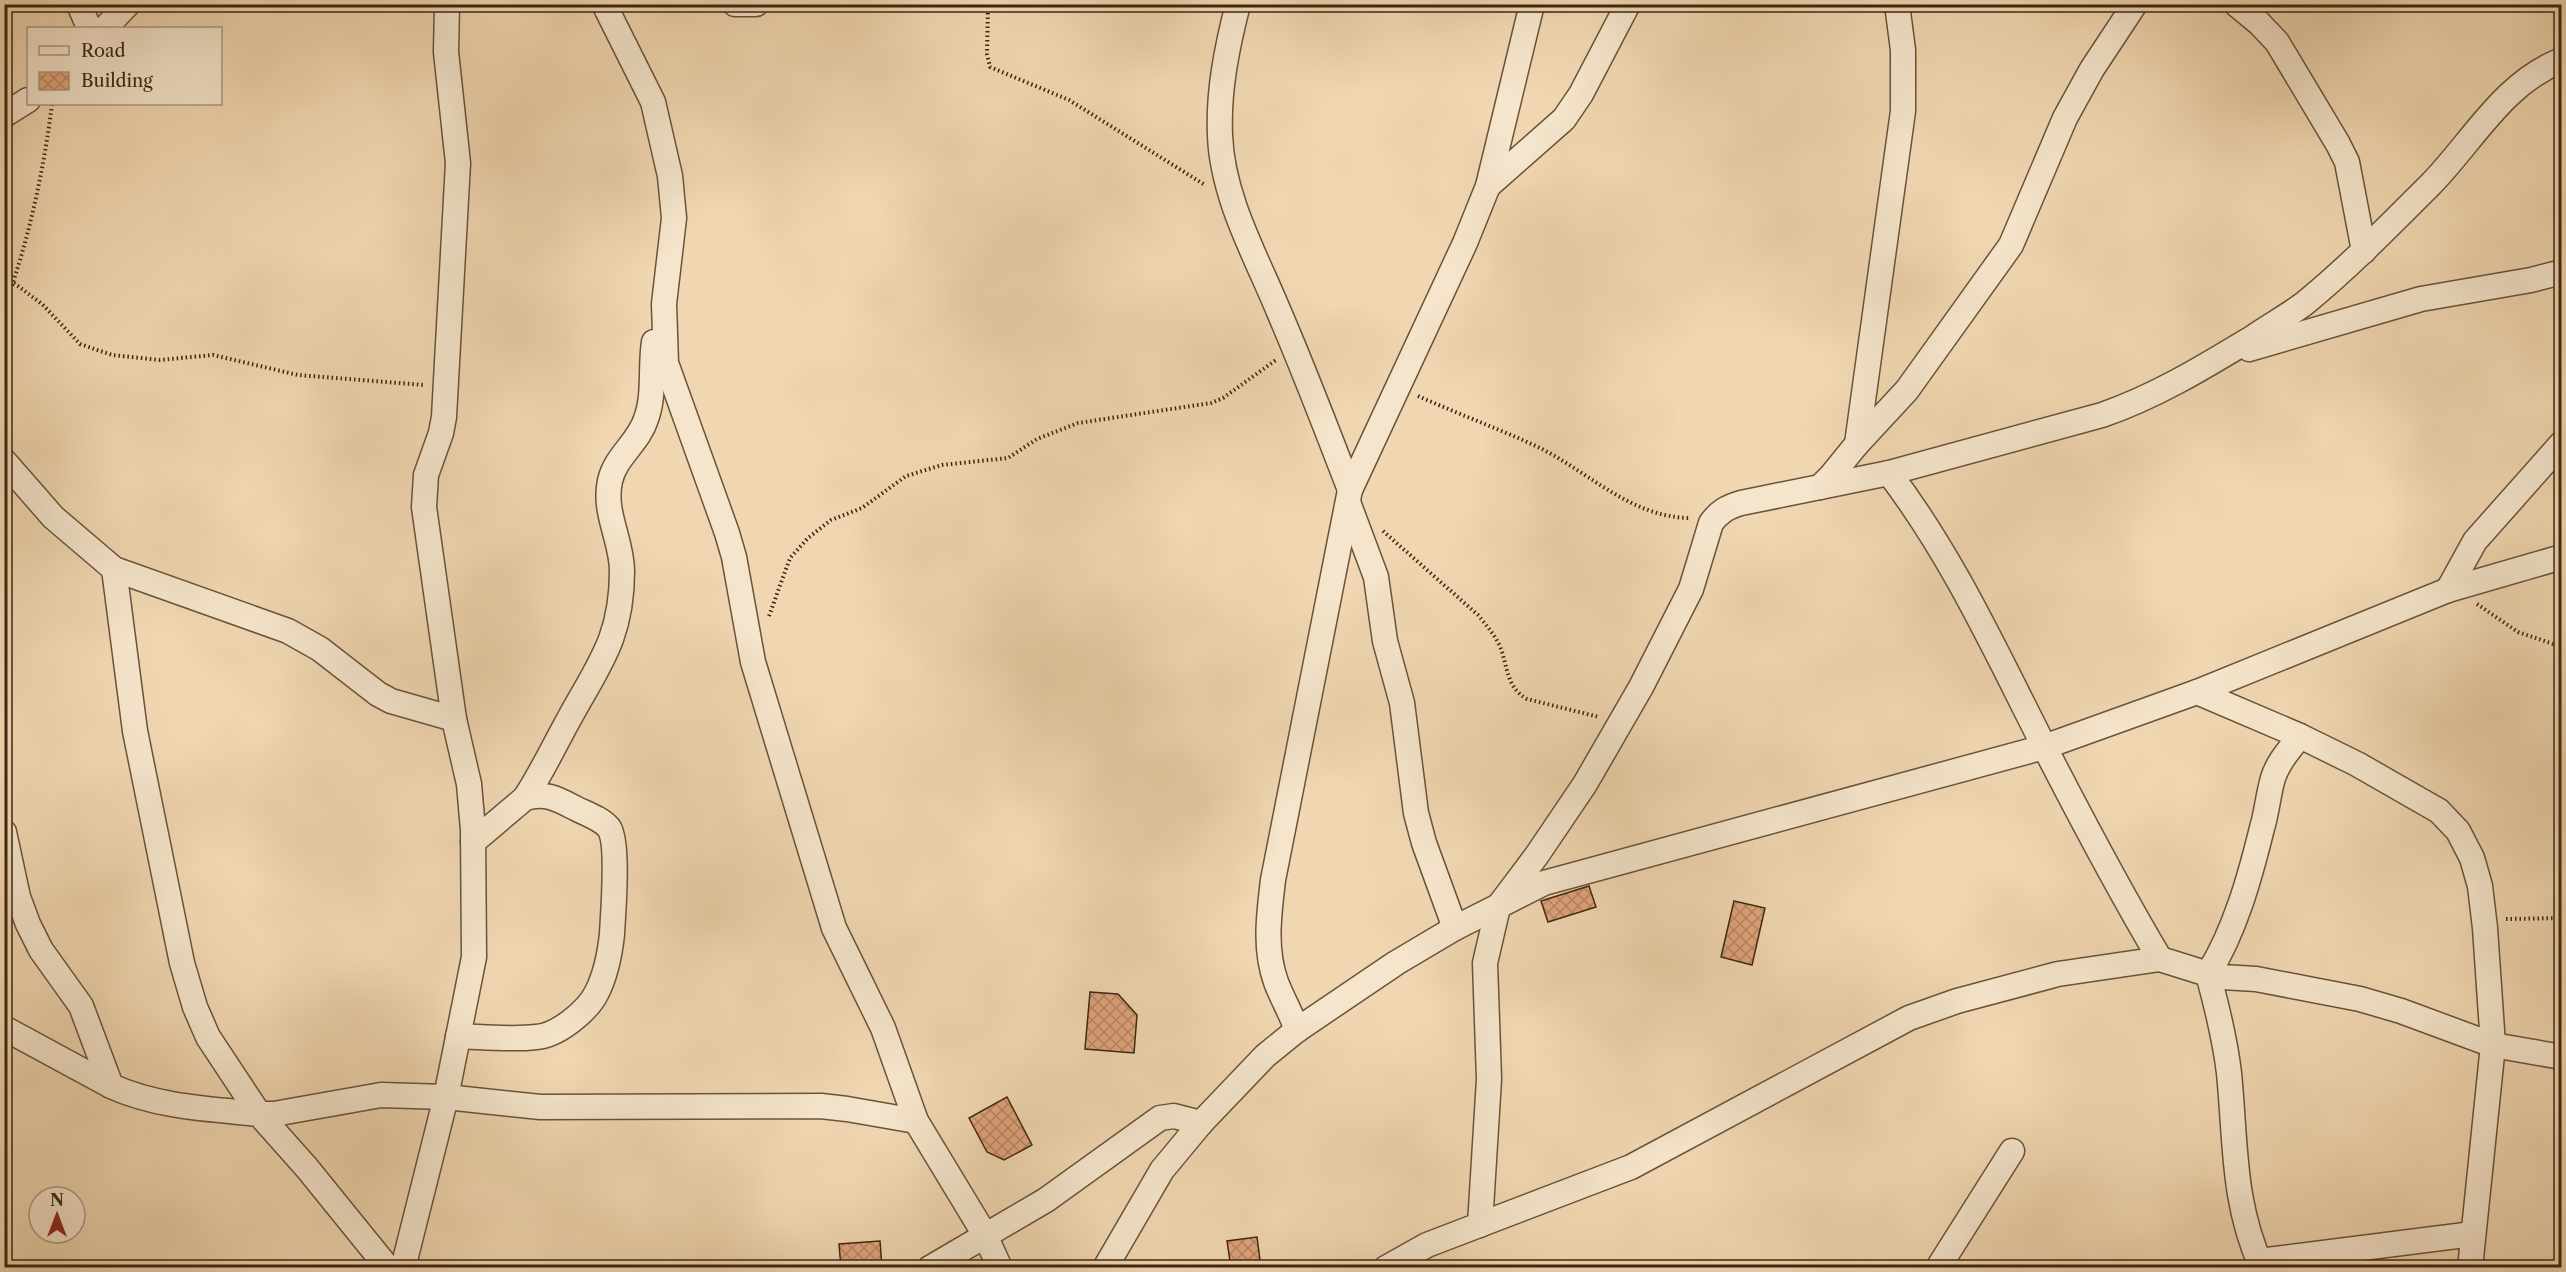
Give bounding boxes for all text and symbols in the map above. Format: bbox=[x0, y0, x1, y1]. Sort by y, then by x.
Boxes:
legend bbox=[27, 27, 222, 105]
text: Road bbox=[81, 40, 126, 62]
text: Building bbox=[81, 70, 153, 92]
north arrow bbox=[27, 1185, 87, 1245]
text: N bbox=[50, 1190, 64, 1210]

